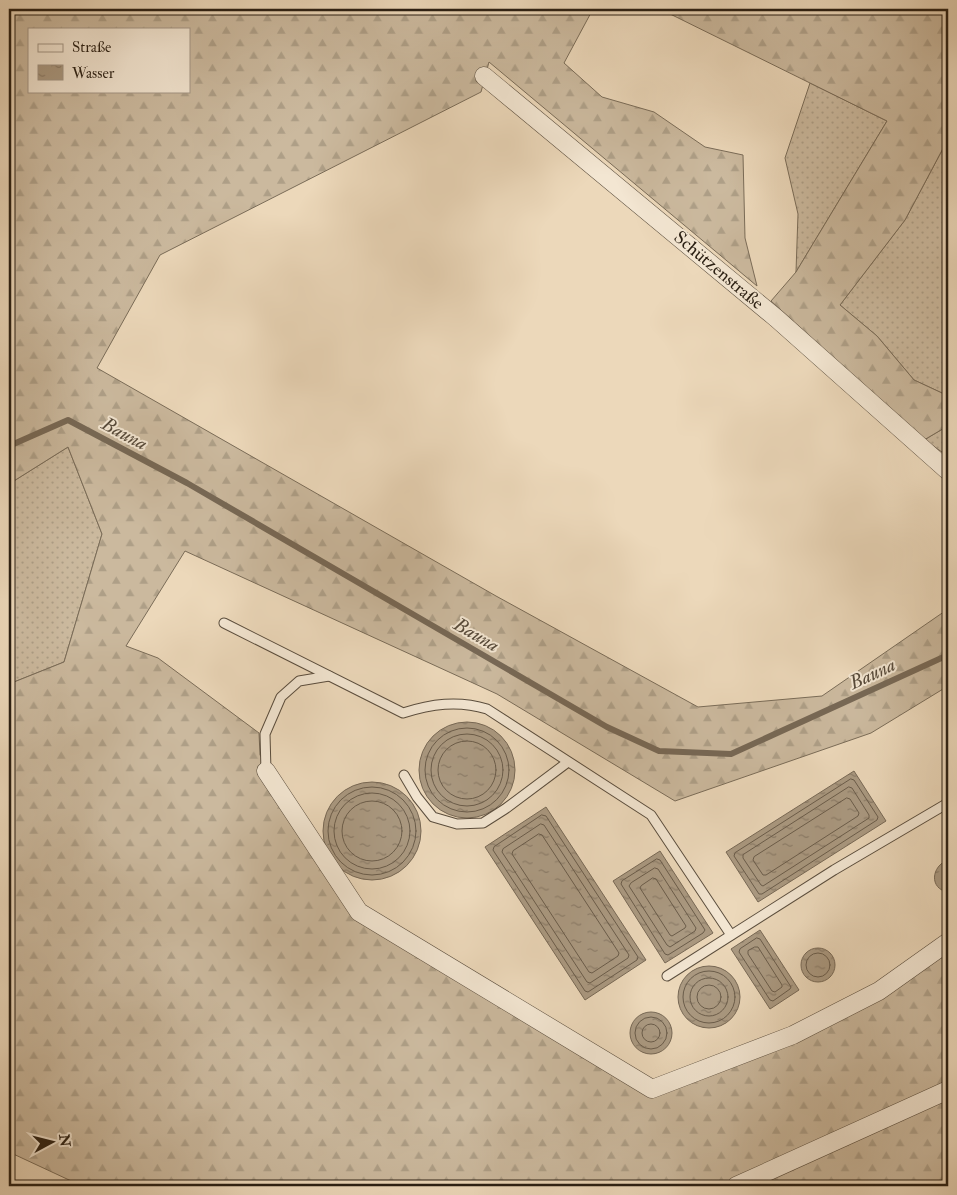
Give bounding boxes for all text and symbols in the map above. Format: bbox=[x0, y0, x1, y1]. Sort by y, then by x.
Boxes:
legend bbox=[28, 28, 190, 92]
text: Straße bbox=[72, 38, 111, 57]
text: Wasser bbox=[71, 64, 115, 83]
street label: Schützenstraße bbox=[669, 226, 769, 315]
water label: Bauna bbox=[97, 411, 152, 456]
water label: Bauna bbox=[449, 612, 504, 657]
water label: Bauna bbox=[845, 653, 900, 695]
north arrow bbox=[28, 1118, 78, 1168]
text: N bbox=[55, 1132, 74, 1148]

